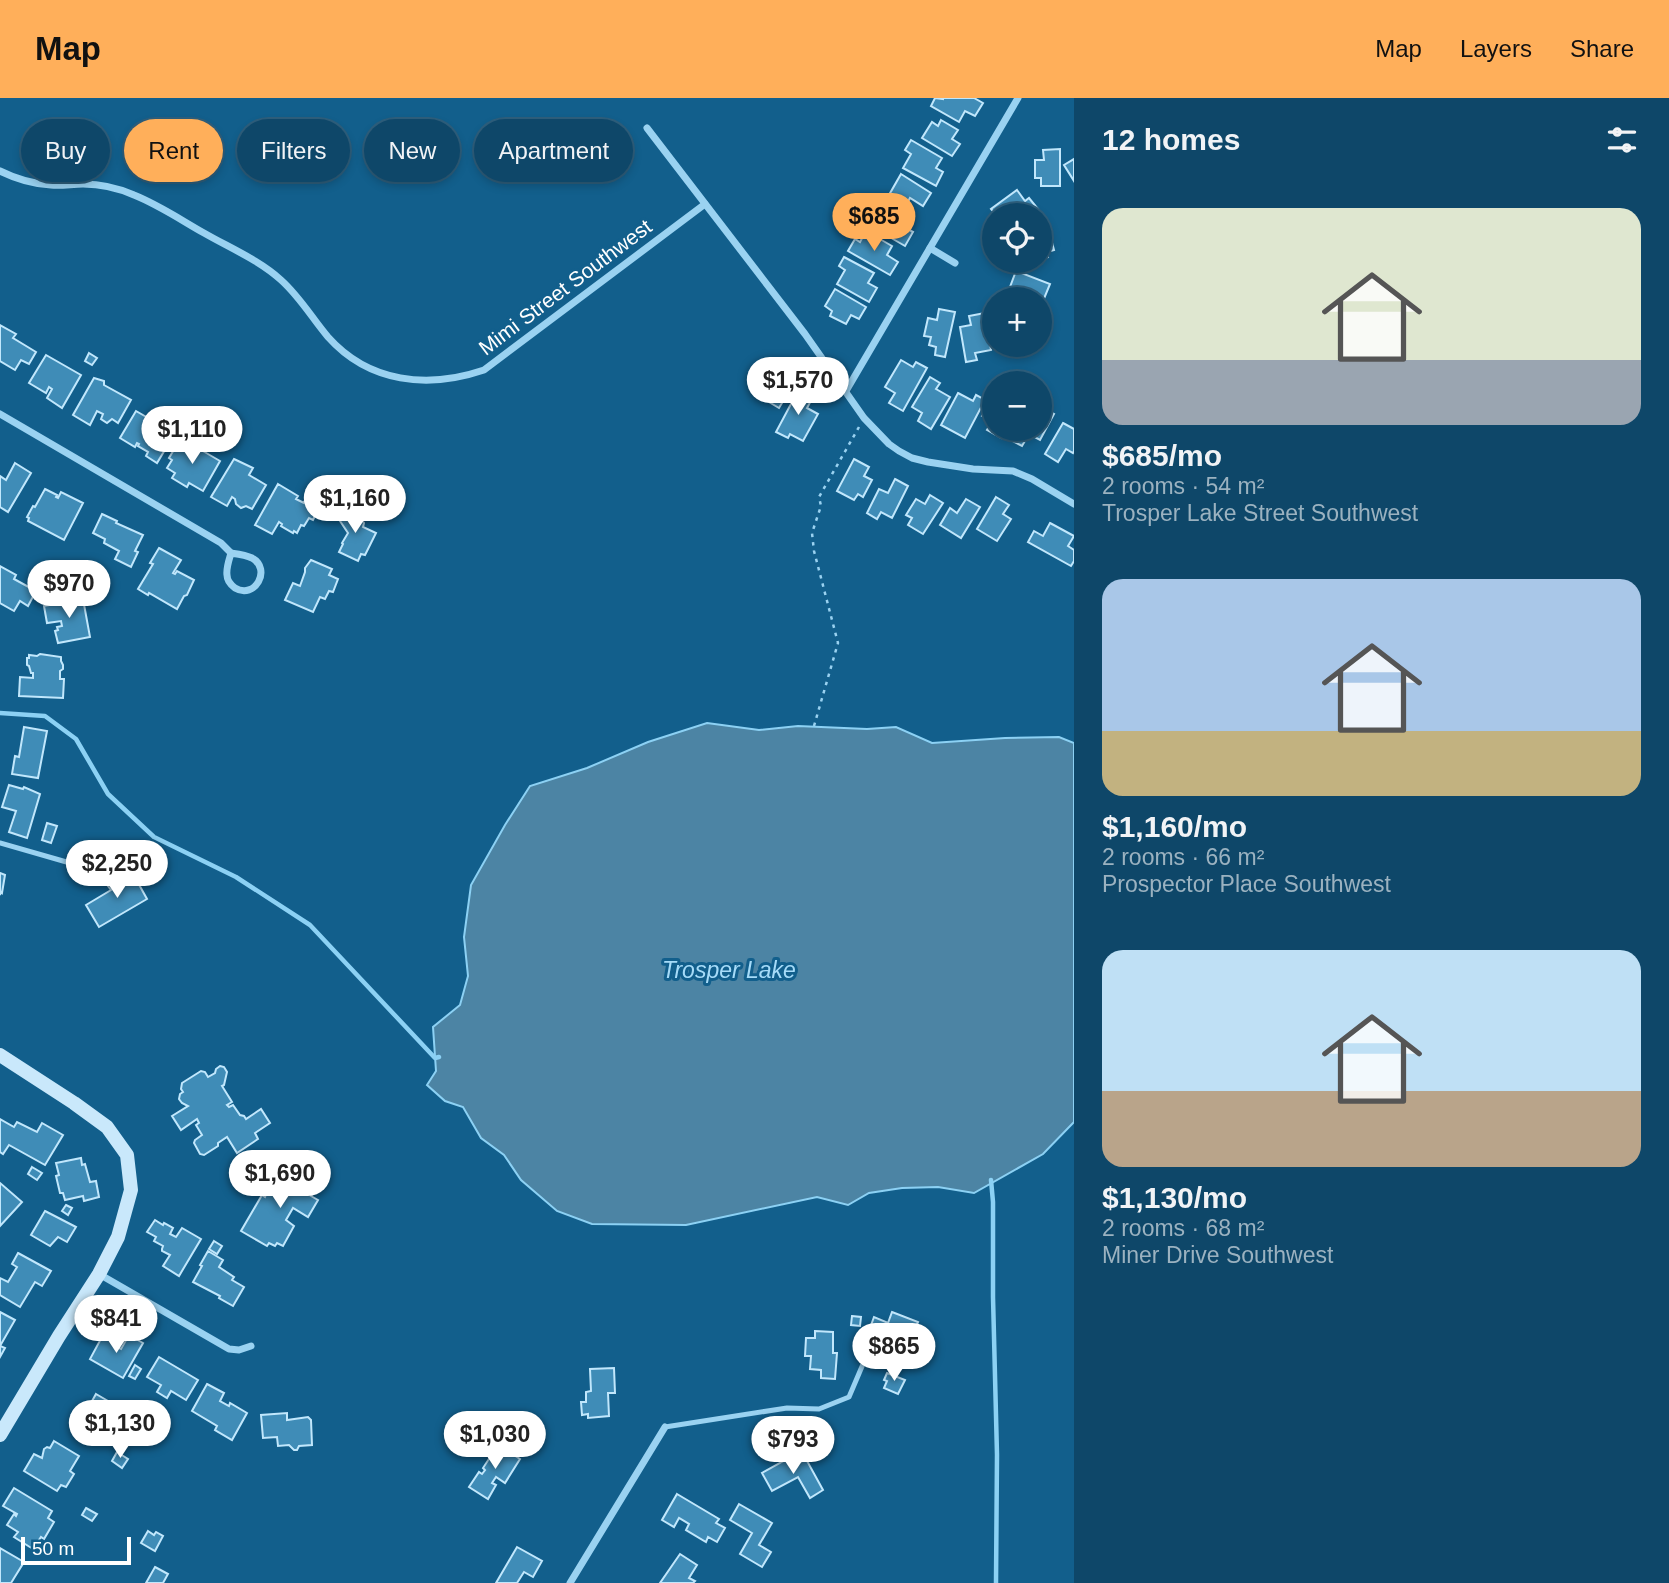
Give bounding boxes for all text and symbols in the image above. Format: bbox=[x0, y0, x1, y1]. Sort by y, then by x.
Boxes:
text: Map bbox=[35, 30, 101, 67]
text: Map bbox=[1375, 35, 1422, 62]
text: Layers bbox=[1460, 35, 1532, 62]
text: Share bbox=[1570, 35, 1634, 62]
chip: Buy bbox=[21, 119, 110, 182]
chip: Rent bbox=[124, 119, 223, 182]
chip: Filters bbox=[237, 119, 350, 182]
chip: New bbox=[364, 119, 460, 182]
chip: Apartment bbox=[474, 119, 633, 182]
icon: filters bbox=[1603, 121, 1641, 159]
text: 12 homes bbox=[1102, 123, 1240, 156]
pin: $685 bbox=[833, 194, 915, 253]
text: $685 bbox=[848, 203, 900, 229]
map controls bbox=[982, 203, 1052, 441]
button: locate bbox=[982, 203, 1052, 273]
street label: Mimi Street Southwest bbox=[474, 215, 656, 359]
icon: home bbox=[1309, 254, 1435, 380]
button: + bbox=[982, 287, 1052, 357]
pin: $1,570 bbox=[741, 358, 855, 417]
text: $1,570 bbox=[763, 367, 833, 393]
button: − bbox=[982, 371, 1052, 441]
pin: $1,110 bbox=[135, 406, 249, 466]
text: $1,110 bbox=[157, 416, 227, 442]
text: $685/mo bbox=[1102, 439, 1222, 472]
text: 2 rooms · 54 m² bbox=[1102, 473, 1264, 499]
pin: $1,160 bbox=[298, 476, 412, 535]
text: $1,160 bbox=[320, 485, 390, 511]
text: Trosper Lake Street Southwest bbox=[1102, 500, 1418, 526]
pin: $970 bbox=[28, 560, 110, 620]
text: $970 bbox=[43, 570, 95, 596]
icon: home bbox=[1309, 625, 1435, 751]
text: $1,160/mo bbox=[1102, 810, 1247, 843]
pin: $2,250 bbox=[60, 840, 174, 900]
text: 2 rooms · 66 m² bbox=[1102, 844, 1264, 870]
text: $2,250 bbox=[82, 850, 152, 876]
text: Prospector Place Southwest bbox=[1102, 871, 1391, 897]
water label: Trosper Lake bbox=[662, 957, 796, 983]
icon: home bbox=[1309, 996, 1435, 1122]
pin: $1,690 bbox=[223, 1150, 337, 1210]
text: $1,690 bbox=[245, 1160, 315, 1186]
text: $1,130/mo bbox=[1102, 1181, 1247, 1214]
text: 2 rooms · 68 m² bbox=[1102, 1215, 1264, 1241]
text: Miner Drive Southwest bbox=[1102, 1242, 1333, 1268]
pin: $841 bbox=[75, 1296, 157, 1355]
text: $841 bbox=[90, 1305, 142, 1331]
pin: $865 bbox=[853, 1324, 935, 1383]
text: $865 bbox=[868, 1333, 920, 1359]
pin: $1,130 bbox=[63, 1400, 177, 1460]
text: $1,130 bbox=[85, 1410, 155, 1436]
pin: $1,030 bbox=[438, 1412, 552, 1471]
pin: $793 bbox=[752, 1416, 834, 1476]
text: $1,030 bbox=[460, 1421, 530, 1447]
text: $793 bbox=[767, 1426, 819, 1452]
scale bar bbox=[21, 1534, 131, 1566]
text: 50 m bbox=[32, 1538, 74, 1559]

